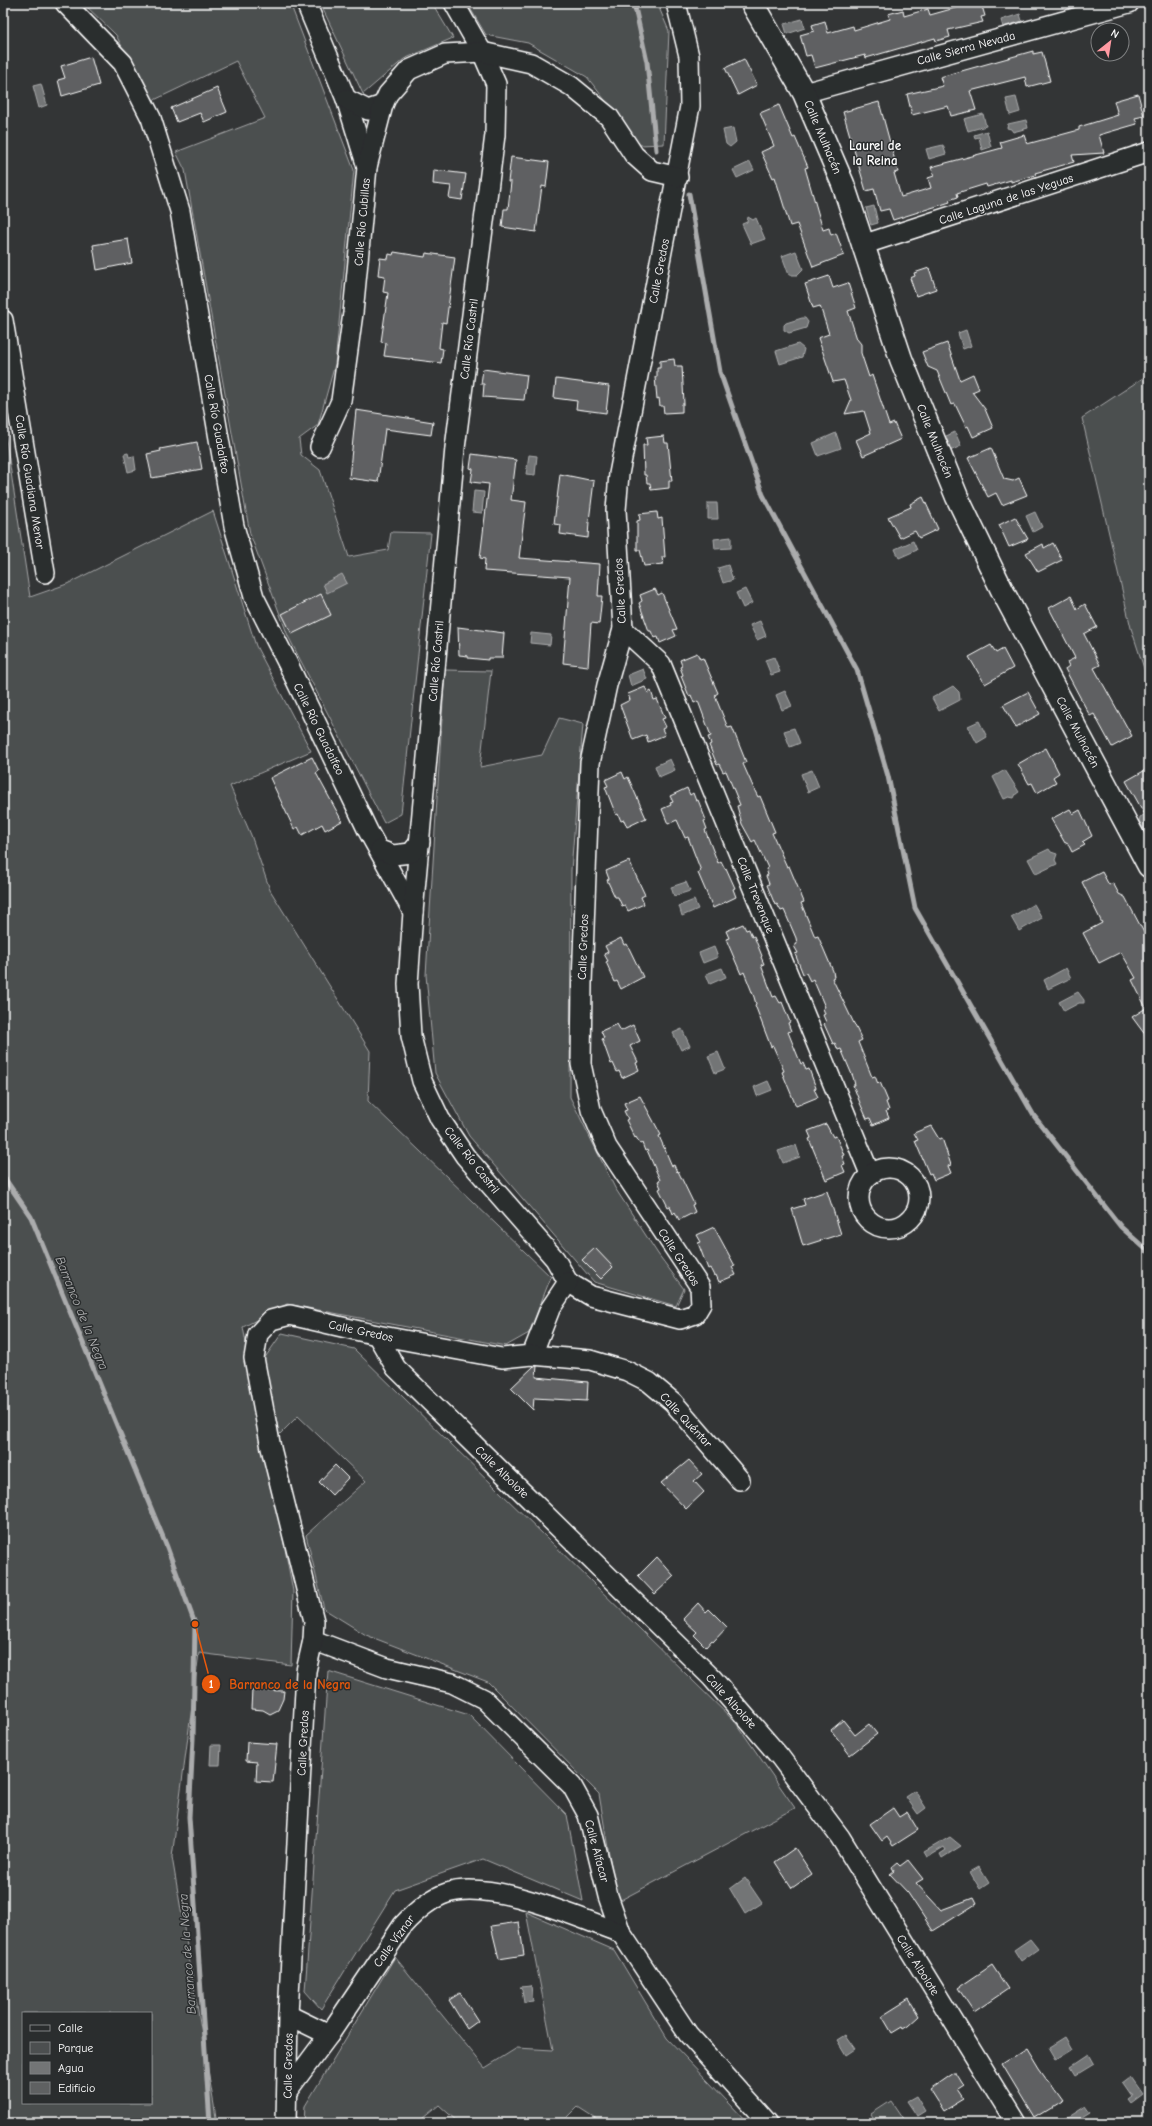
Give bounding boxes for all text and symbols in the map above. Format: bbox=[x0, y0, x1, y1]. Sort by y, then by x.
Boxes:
north arrow bbox=[1090, 22, 1130, 62]
text: N bbox=[1108, 26, 1121, 41]
street label: Calle Sierra Nevada bbox=[915, 28, 1017, 68]
street label: Calle Mulhacén bbox=[801, 98, 845, 176]
district label: Laurel de la Reina bbox=[849, 138, 902, 168]
street label: Calle Laguna de las Yeguas bbox=[937, 171, 1075, 227]
street label: Calle Río Cubillas bbox=[351, 177, 373, 267]
street label: Calle Gredos bbox=[646, 237, 672, 305]
street label: Calle Río Castril bbox=[457, 298, 481, 380]
street label: Calle Río Guadalfeo bbox=[201, 373, 233, 475]
street label: Calle Mulhacén bbox=[914, 402, 956, 480]
street label: Calle Río Guadiana Menor bbox=[12, 414, 48, 550]
street label: Calle Gredos bbox=[611, 558, 629, 624]
street label: Calle Río Castril bbox=[425, 620, 447, 702]
street label: Calle Río Guadalfeo bbox=[291, 681, 347, 777]
street label: Calle Mulhacén bbox=[1053, 694, 1103, 770]
street label: Calle Trevenque bbox=[734, 855, 778, 935]
street label: Calle Gredos bbox=[575, 914, 591, 980]
street label: Calle Río Castril bbox=[441, 1124, 503, 1196]
street label: Calle Gredos bbox=[655, 1226, 703, 1288]
water label: Barranco de la Negra bbox=[52, 1254, 112, 1372]
street label: Calle Gredos bbox=[327, 1317, 395, 1345]
street label: Calle Quéntar bbox=[657, 1390, 715, 1451]
street label: Calle Albolote bbox=[472, 1443, 532, 1501]
street label: Calle Albolote bbox=[703, 1671, 759, 1731]
callout: Barranco de la Negra bbox=[201, 1672, 359, 1697]
text: 1 bbox=[209, 1677, 214, 1691]
text: Barranco de la Negra bbox=[229, 1677, 351, 1692]
street label: Calle Gredos bbox=[294, 1710, 312, 1776]
street label: Calle Alfacar bbox=[582, 1818, 612, 1884]
water label: Barranco de la Negra bbox=[175, 1893, 199, 2015]
street label: Calle Víznar bbox=[370, 1912, 418, 1970]
street label: Calle Albolote bbox=[894, 1932, 942, 1998]
legend bbox=[22, 2012, 152, 2104]
text: Calle bbox=[58, 2021, 83, 2035]
street label: Calle Gredos bbox=[280, 2033, 296, 2099]
text: Parque bbox=[58, 2041, 93, 2055]
text: Agua bbox=[58, 2061, 84, 2075]
text: Edificio bbox=[58, 2081, 95, 2095]

